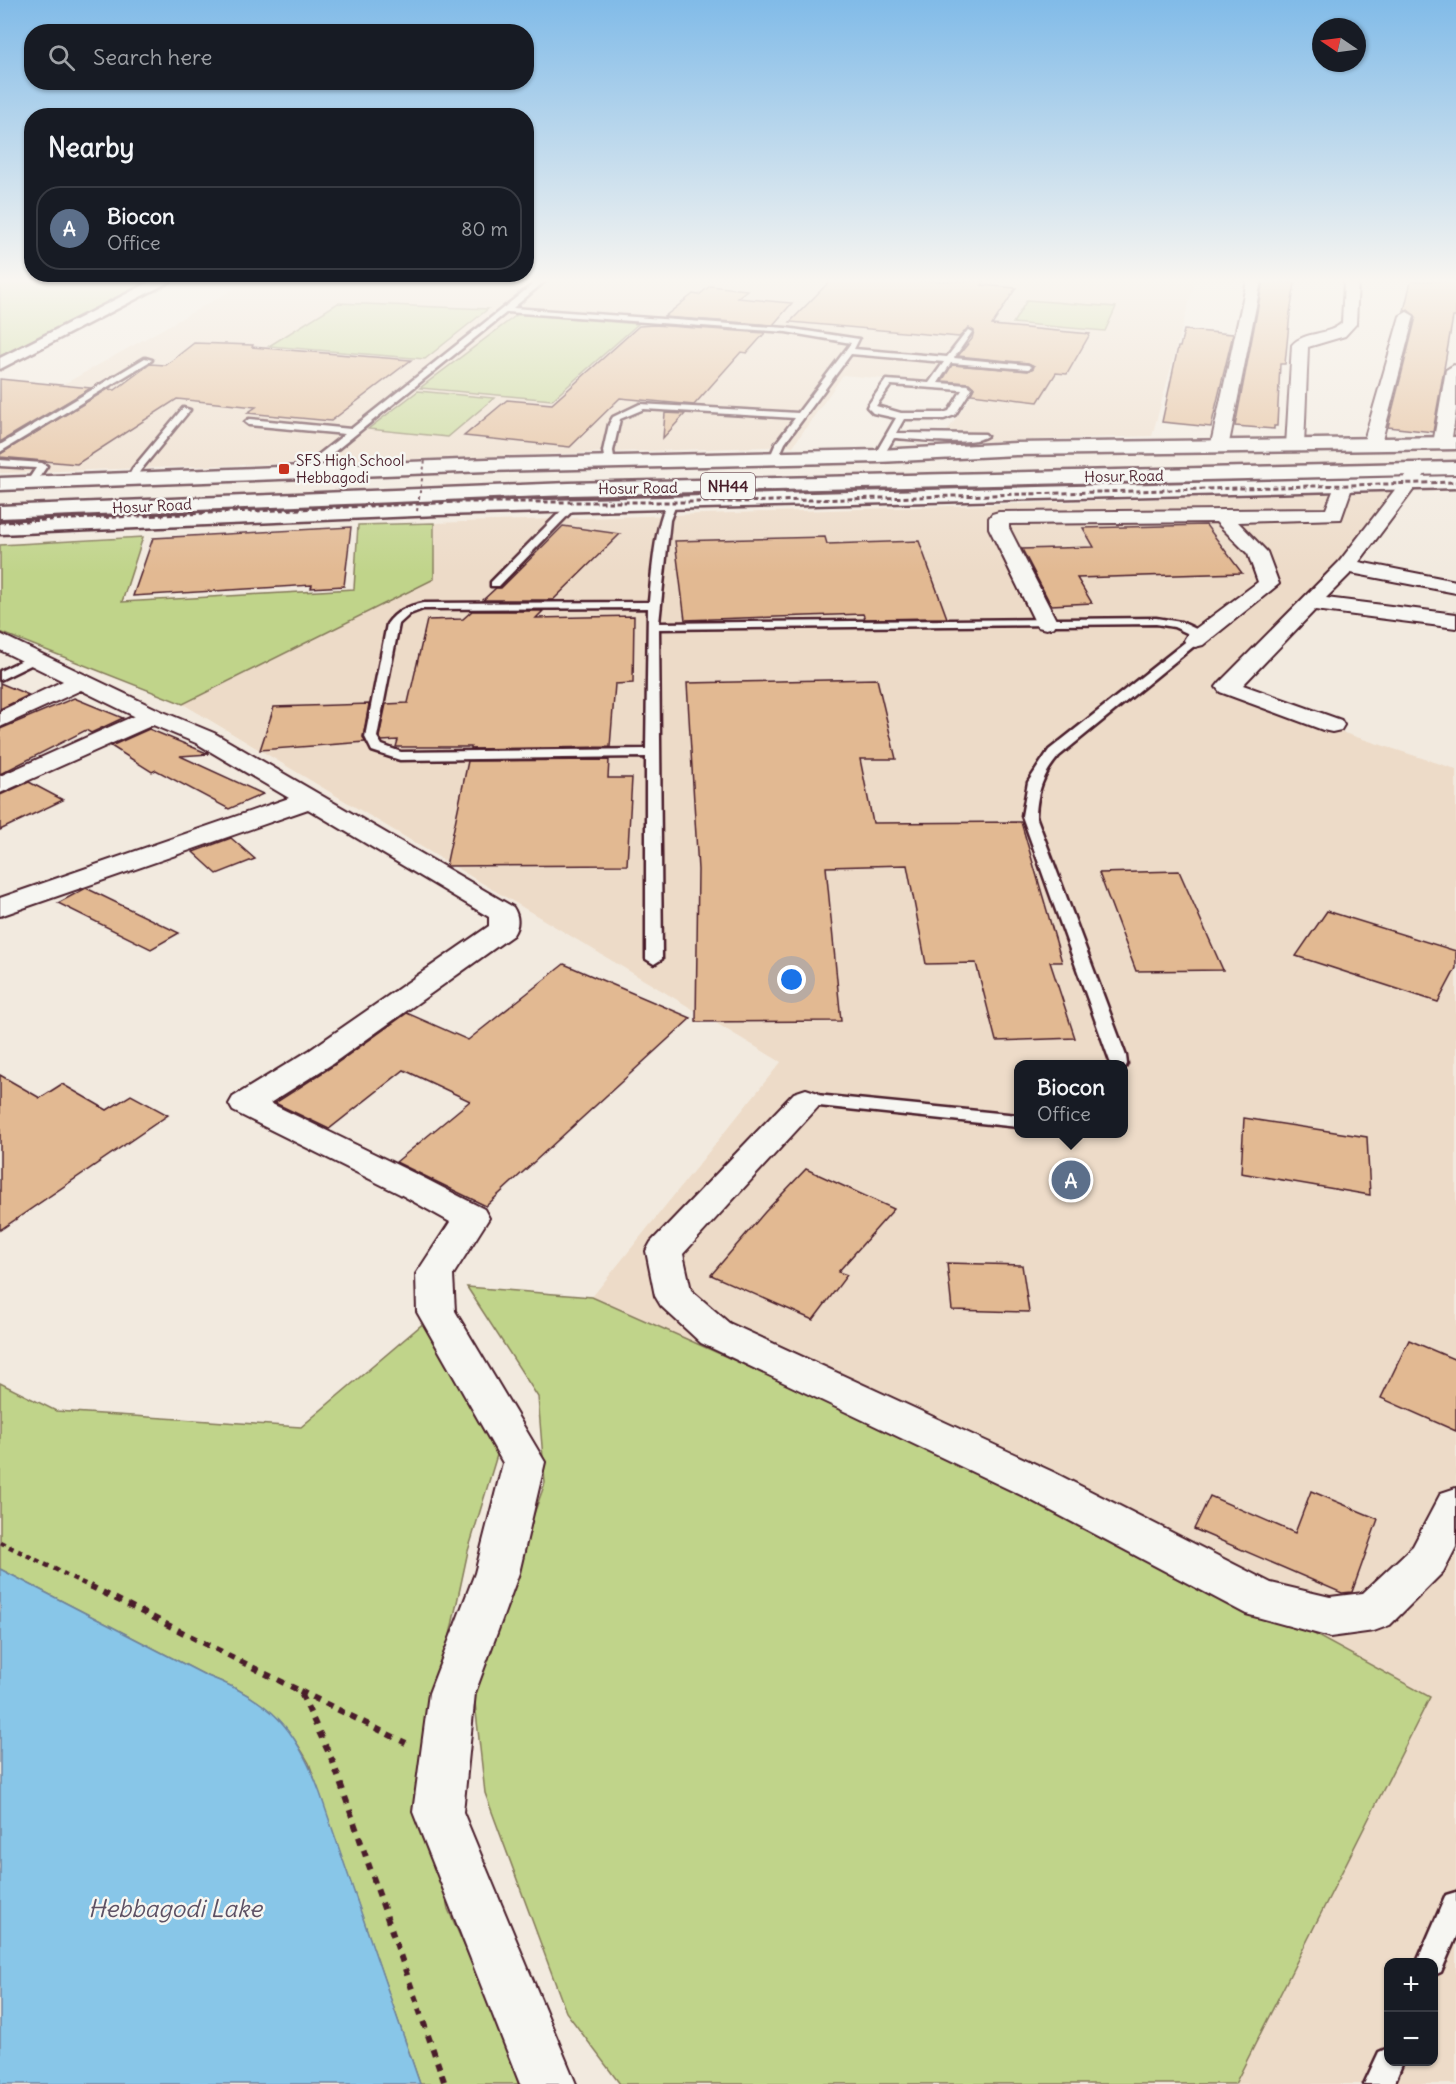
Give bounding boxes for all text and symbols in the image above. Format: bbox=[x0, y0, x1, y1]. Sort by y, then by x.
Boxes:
north arrow bbox=[1312, 18, 1366, 72]
search box bbox=[24, 24, 534, 90]
icon: search bbox=[45, 41, 78, 74]
text: Search here bbox=[93, 43, 212, 71]
text: Nearby bbox=[48, 131, 134, 164]
text: Biocon bbox=[107, 202, 175, 230]
text: A bbox=[63, 216, 76, 241]
text: 80 m bbox=[461, 216, 508, 241]
text: Office bbox=[107, 230, 161, 255]
place label: SFS High School Hebbagodi bbox=[296, 451, 404, 487]
marker: SFS High School Hebbagodi bbox=[277, 462, 291, 476]
street label: Hosur Road bbox=[1084, 466, 1164, 486]
road number: NH44 bbox=[701, 473, 755, 499]
street label: Hosur Road bbox=[598, 478, 678, 498]
street label: Hosur Road bbox=[112, 494, 192, 518]
your location bbox=[777, 965, 806, 994]
popup bbox=[1014, 1060, 1128, 1138]
text: Biocon bbox=[1037, 1073, 1105, 1101]
text: Office bbox=[1037, 1101, 1091, 1126]
pin: A bbox=[1052, 1158, 1090, 1202]
water label: Hebbagodi Lake bbox=[88, 1893, 264, 1923]
map controls bbox=[1384, 1958, 1438, 2066]
button: + bbox=[1384, 1958, 1438, 2012]
button: − bbox=[1384, 2012, 1438, 2066]

